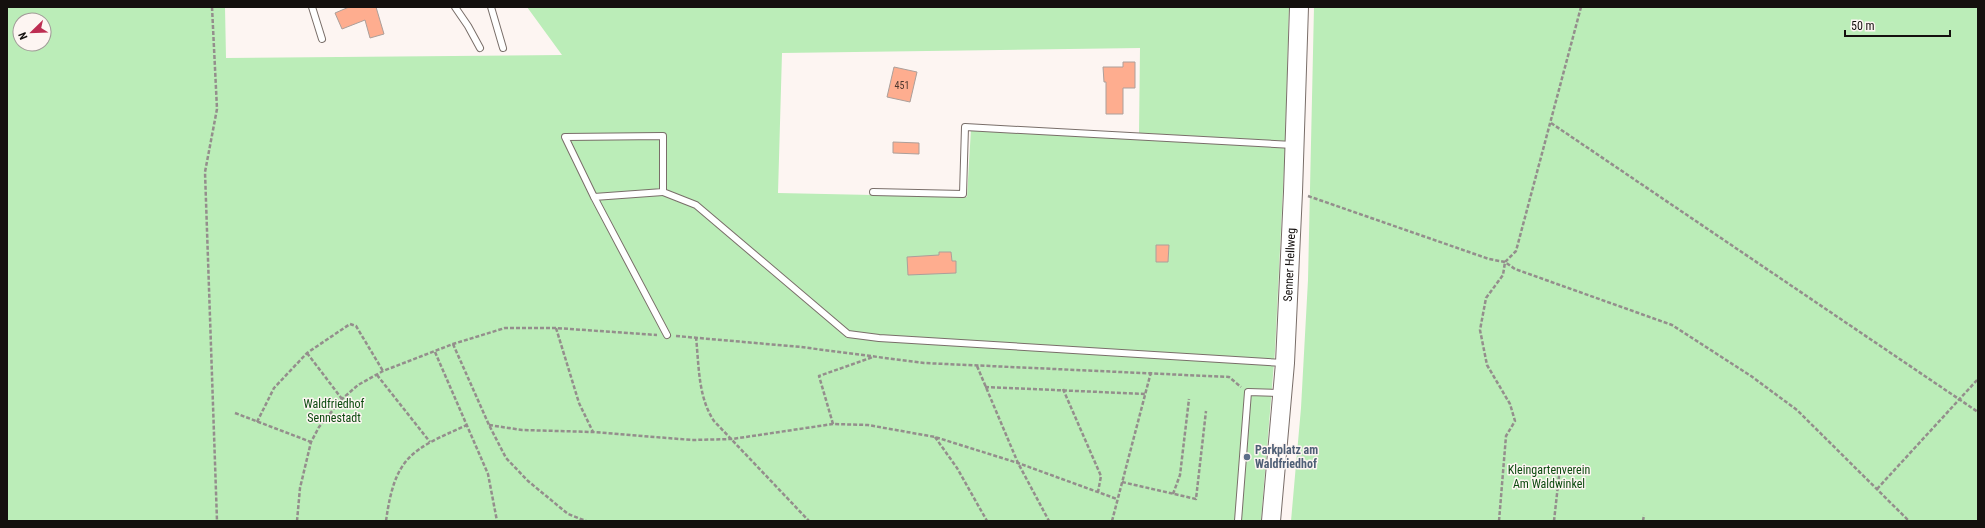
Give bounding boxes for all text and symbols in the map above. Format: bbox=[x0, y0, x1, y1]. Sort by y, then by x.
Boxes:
north arrow bbox=[12, 12, 52, 52]
scale bar bbox=[1845, 12, 1950, 38]
text: 50 m bbox=[1851, 19, 1875, 33]
text: N bbox=[16, 30, 31, 41]
house number: 451 bbox=[895, 80, 909, 91]
street label: Senner Hellweg bbox=[1281, 228, 1298, 302]
park label: Waldfriedhof Sennestadt bbox=[304, 397, 365, 425]
place label: Parkplatz am Waldfriedhof bbox=[1255, 443, 1318, 471]
marker: Parkplatz am Waldfriedhof bbox=[1242, 452, 1252, 462]
park label: Kleingartenverein Am Waldwinkel bbox=[1508, 463, 1590, 491]

